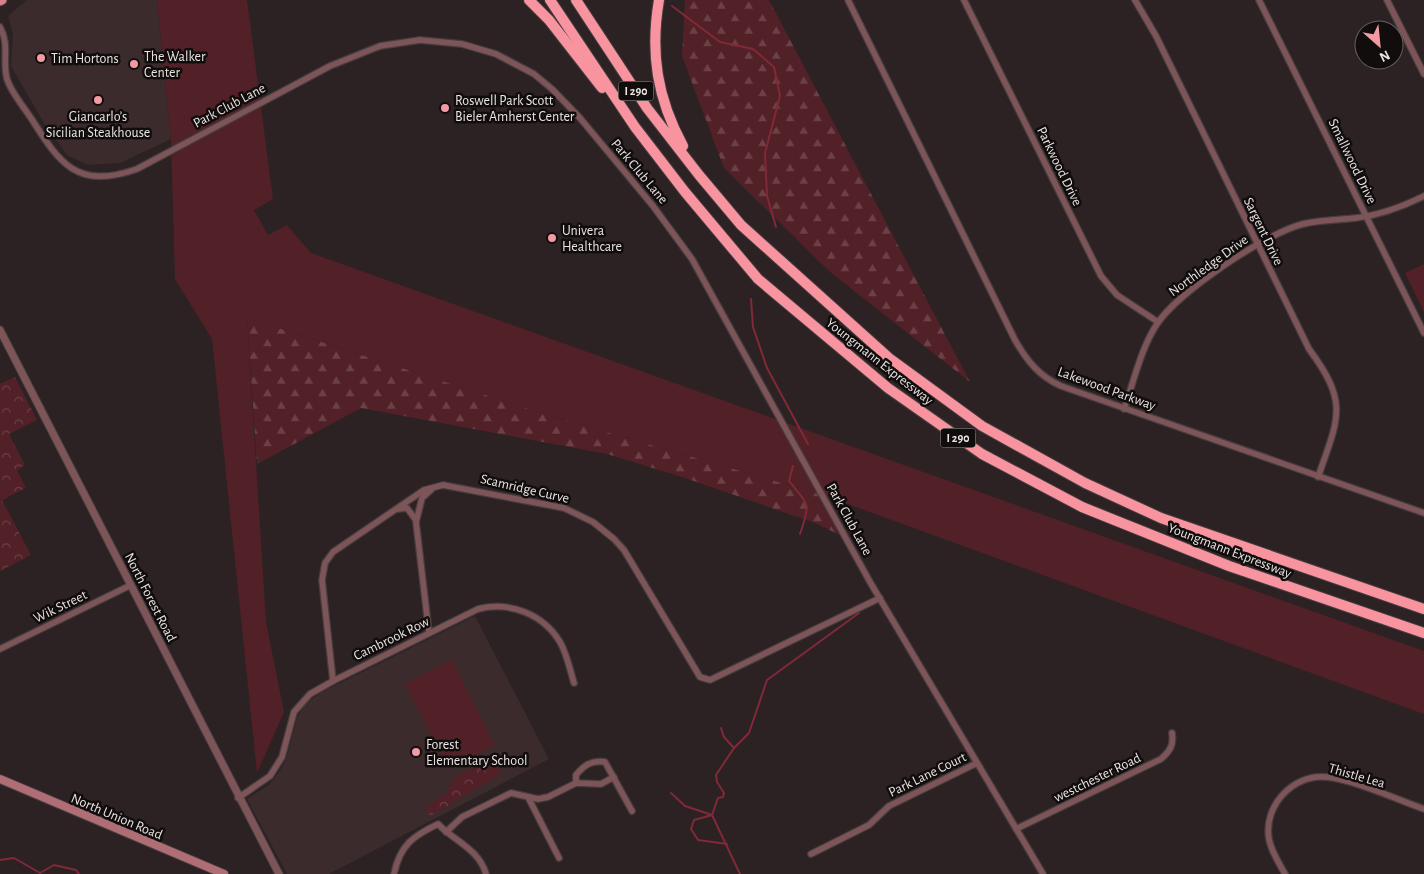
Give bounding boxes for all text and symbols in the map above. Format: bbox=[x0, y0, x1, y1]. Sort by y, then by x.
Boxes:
north arrow bbox=[1354, 20, 1404, 70]
text: N bbox=[1377, 47, 1392, 64]
place label: The Walker Center bbox=[144, 50, 206, 80]
marker: Tim Hortons bbox=[35, 52, 47, 64]
place label: Tim Hortons bbox=[51, 52, 119, 66]
marker: The Walker Center bbox=[128, 58, 140, 70]
street label: Park Club Lane bbox=[191, 81, 268, 131]
road number: I 290 bbox=[618, 82, 654, 100]
marker: Giancarlo’s Sicilian Steakhouse bbox=[92, 94, 104, 106]
place label: Roswell Park Scott Bieler Amherst Center bbox=[455, 94, 575, 124]
marker: Roswell Park Scott Bieler Amherst Center bbox=[439, 102, 451, 114]
place label: Giancarlo’s Sicilian Steakhouse bbox=[46, 110, 150, 140]
street label: Smallwood Drive bbox=[1325, 117, 1379, 206]
street label: Parkwood Drive bbox=[1034, 125, 1084, 208]
street label: Park Club Lane bbox=[608, 137, 670, 207]
street label: Sargent Drive bbox=[1241, 195, 1286, 268]
place label: Univera Healthcare bbox=[562, 224, 622, 254]
marker: Univera Healthcare bbox=[546, 232, 558, 244]
street label: Northledge Drive bbox=[1166, 232, 1251, 299]
street label: Youngmann Expressway bbox=[823, 316, 935, 408]
street label: Lakewood Parkway bbox=[1056, 365, 1158, 413]
road number: I 290 bbox=[940, 428, 976, 448]
street label: Scamridge Curve bbox=[479, 472, 571, 506]
street label: Park Club Lane bbox=[824, 481, 875, 558]
street label: Youngmann Expressway bbox=[1166, 521, 1293, 581]
street label: North Forest Road bbox=[122, 551, 179, 644]
street label: Wik Street bbox=[32, 588, 90, 626]
street label: Cambrook Row bbox=[351, 614, 432, 663]
place label: Forest Elementary School bbox=[426, 738, 528, 768]
marker: Forest Elementary School bbox=[410, 746, 422, 758]
street label: Park Lane Court bbox=[886, 750, 969, 800]
street label: westchester Road bbox=[1052, 751, 1143, 805]
street label: Thistle Lea bbox=[1327, 761, 1387, 791]
street label: North Union Road bbox=[69, 791, 164, 842]

